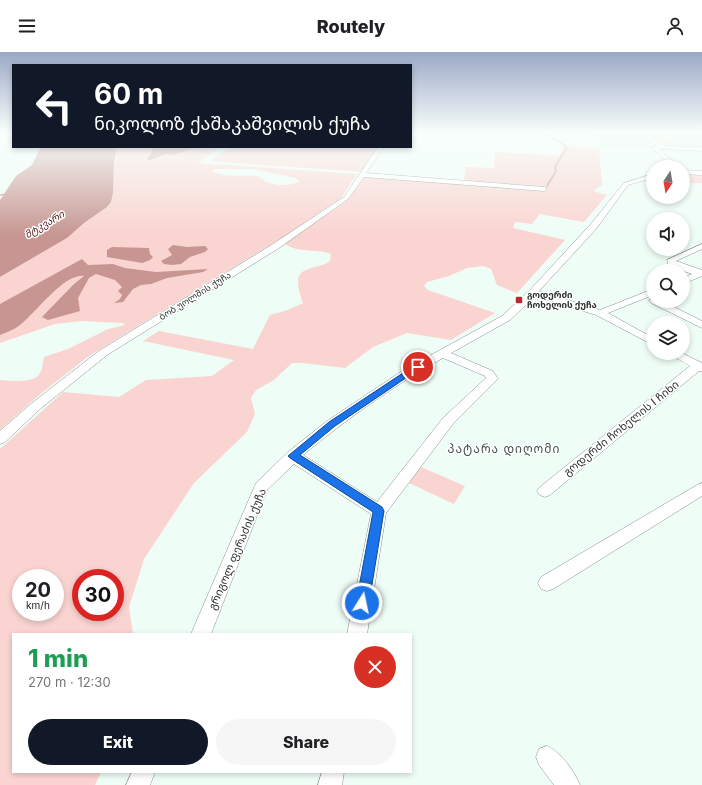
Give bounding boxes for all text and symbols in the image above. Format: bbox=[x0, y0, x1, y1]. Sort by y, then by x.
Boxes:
icon: menu bbox=[16, 15, 38, 37]
icon: person bbox=[664, 15, 686, 37]
text: Routely bbox=[317, 16, 385, 37]
text: 60 m bbox=[94, 77, 163, 111]
icon: left bbox=[28, 80, 80, 132]
text: ნიკოლოზ ქაშაკაშვილის ქუჩა bbox=[94, 113, 370, 134]
north arrow bbox=[646, 160, 690, 204]
map controls bbox=[646, 160, 690, 360]
water label: მტკვარი bbox=[22, 207, 68, 241]
button: sound bbox=[646, 212, 690, 256]
button: search bbox=[646, 264, 690, 308]
street label: ბობ უოლშის ქუჩა bbox=[157, 269, 233, 323]
place label: გოდერძი ჩოხელის ქუჩა bbox=[527, 289, 597, 311]
marker: გოდერძი ჩოხელის ქუჩა bbox=[514, 295, 524, 305]
button: layers bbox=[646, 316, 690, 360]
pin bbox=[401, 350, 435, 384]
icon: arrive bbox=[407, 356, 429, 378]
street label: გოდერძი ჩოხელის I ჩიხი bbox=[560, 377, 682, 479]
district label: პატარა დიღომი bbox=[448, 441, 560, 457]
street label: გრიგოლ ფერაძის ქუჩა bbox=[205, 486, 269, 612]
speed limit sign: 30 bbox=[72, 569, 124, 621]
text: 20 bbox=[25, 578, 51, 602]
position arrow bbox=[341, 582, 383, 624]
text: km/h bbox=[26, 599, 50, 611]
text: 1 min bbox=[28, 644, 88, 673]
button: close bbox=[354, 646, 396, 688]
text: 270 m · 12:30 bbox=[28, 674, 111, 690]
button: Exit bbox=[28, 719, 208, 765]
button: Share bbox=[216, 719, 396, 765]

